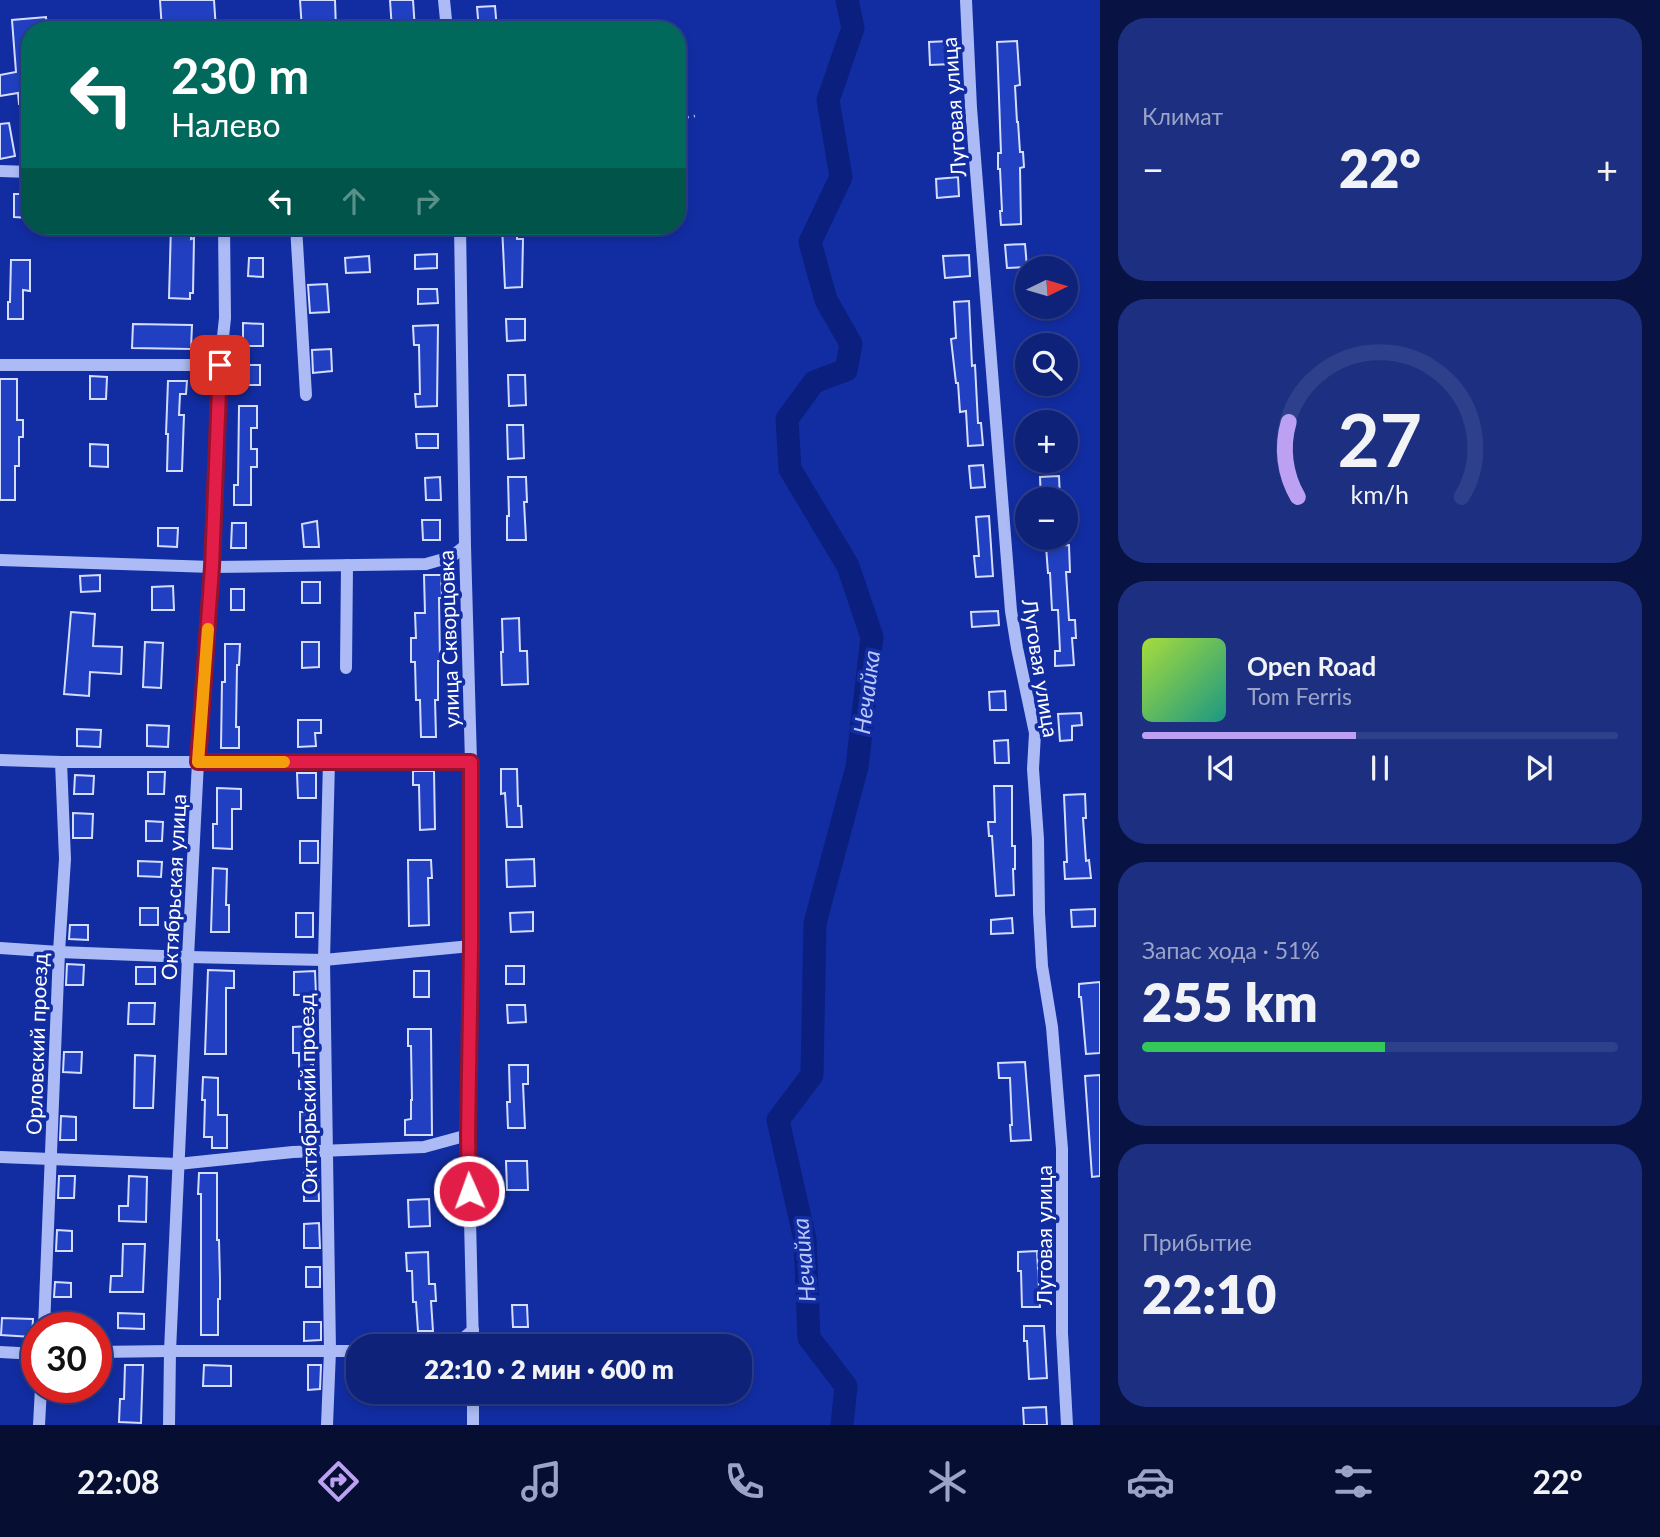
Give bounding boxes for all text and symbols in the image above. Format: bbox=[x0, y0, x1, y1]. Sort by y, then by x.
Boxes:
street label: Луговая улица bbox=[936, 36, 970, 179]
text: 230 m bbox=[171, 46, 309, 104]
icon: left bbox=[56, 49, 147, 140]
text: Климат bbox=[1142, 102, 1223, 130]
text: Налево bbox=[171, 105, 281, 144]
text: 22° bbox=[1339, 137, 1421, 199]
text: − bbox=[1142, 146, 1164, 192]
text: + bbox=[1596, 146, 1618, 192]
icon: left bbox=[262, 182, 300, 220]
icon: ahead bbox=[335, 182, 373, 220]
icon: right bbox=[408, 182, 446, 220]
north arrow bbox=[1015, 256, 1078, 318]
map controls bbox=[1015, 256, 1078, 550]
button: search bbox=[1015, 333, 1078, 396]
pin bbox=[190, 335, 250, 395]
icon: arrive bbox=[201, 346, 239, 384]
text: 27 bbox=[1338, 396, 1422, 484]
button: + bbox=[1015, 410, 1078, 473]
text: km/h bbox=[1351, 479, 1409, 509]
button: − bbox=[1015, 487, 1078, 550]
street label: улица Скворцовка bbox=[432, 550, 464, 728]
street label: Луговая улица bbox=[1018, 596, 1064, 739]
water label: Нечайка bbox=[847, 648, 885, 736]
text: Open Road bbox=[1247, 650, 1376, 682]
text: Tom Ferris bbox=[1247, 682, 1352, 710]
icon: previous bbox=[1202, 749, 1240, 787]
icon: pause bbox=[1361, 749, 1399, 787]
icon: next bbox=[1520, 749, 1558, 787]
street label: Октябрьская улица bbox=[156, 793, 190, 981]
text: Запас хода · 51% bbox=[1142, 936, 1320, 964]
street label: Орловский проезд bbox=[20, 953, 52, 1135]
text: 255 km bbox=[1142, 971, 1318, 1033]
street label: Октябрьский проезд bbox=[293, 993, 321, 1195]
position arrow bbox=[432, 1154, 506, 1228]
street label: Луговая улица bbox=[1031, 1165, 1056, 1306]
water label: Нечайка bbox=[785, 1217, 821, 1303]
text: Прибытие bbox=[1142, 1228, 1252, 1256]
text: 22:10 bbox=[1142, 1263, 1276, 1325]
speed limit sign: 30 bbox=[21, 1312, 112, 1403]
text: 22:10 · 2 мин · 600 m bbox=[424, 1353, 674, 1385]
icon: directions bbox=[314, 1457, 363, 1506]
icon: music bbox=[517, 1457, 566, 1506]
icon: phone bbox=[720, 1457, 769, 1506]
icon: climate bbox=[923, 1457, 972, 1506]
icon: car bbox=[1126, 1457, 1175, 1506]
icon: filters bbox=[1329, 1457, 1378, 1506]
text: 22:08 bbox=[77, 1462, 160, 1501]
text: 22° bbox=[1532, 1462, 1583, 1501]

